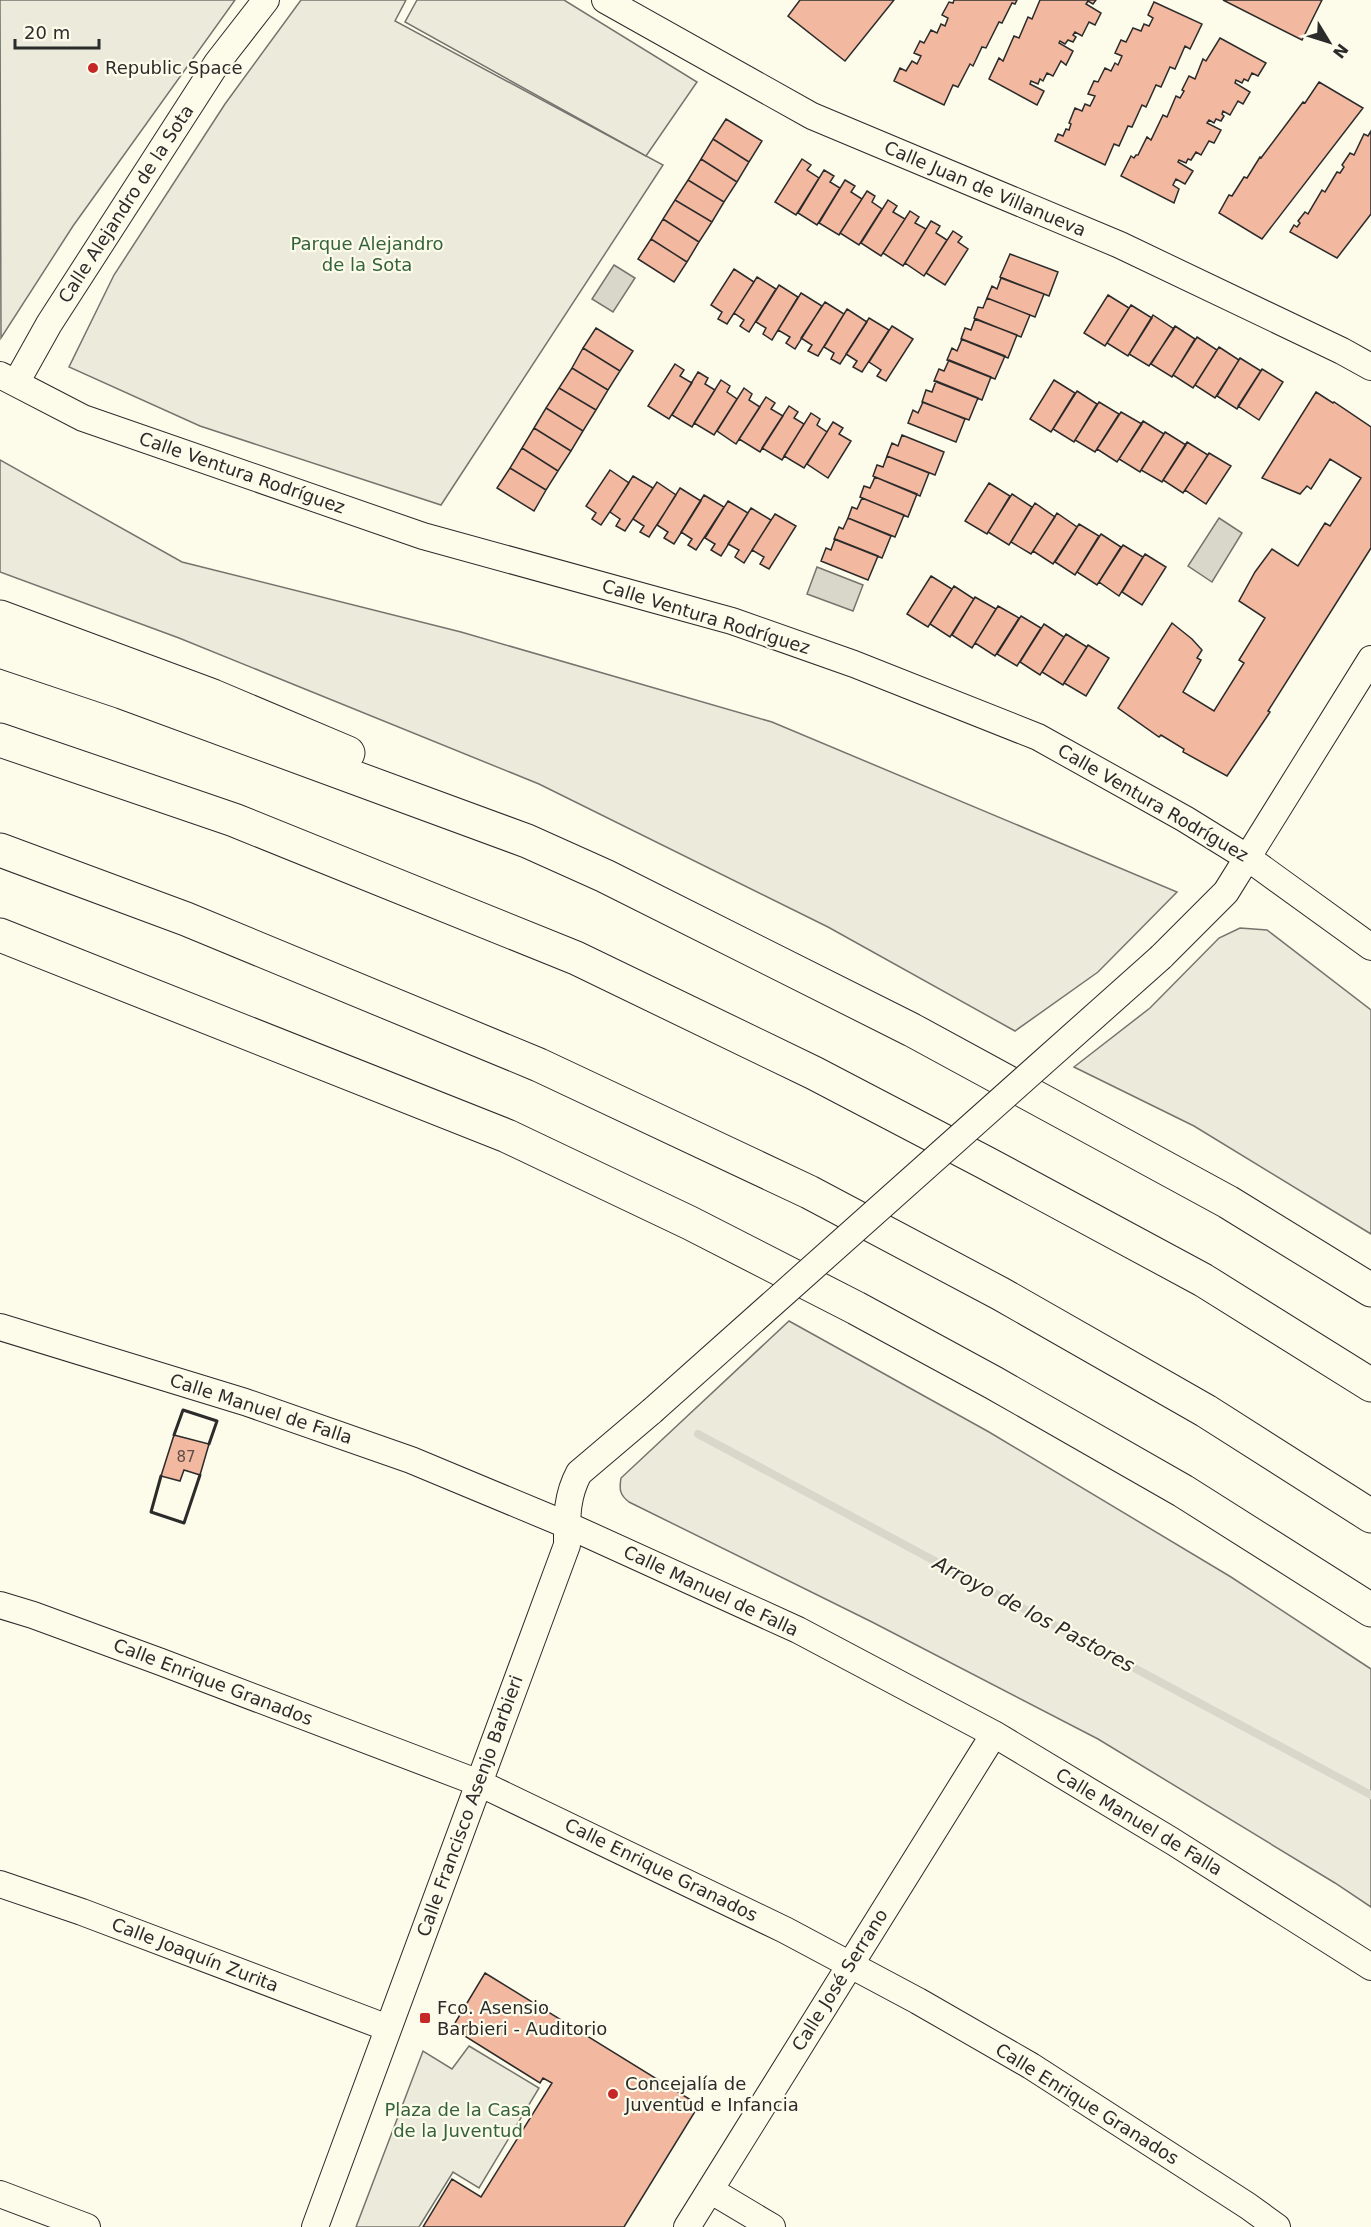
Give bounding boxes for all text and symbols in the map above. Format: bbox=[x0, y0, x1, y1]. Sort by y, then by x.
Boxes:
scale bar bbox=[15, 12, 99, 50]
north arrow bbox=[1299, 12, 1359, 72]
text: 20 m bbox=[24, 22, 70, 43]
text: N bbox=[1329, 40, 1352, 62]
place label: Republic Space bbox=[105, 57, 243, 78]
marker: Republic Space bbox=[86, 61, 100, 75]
street label: Calle Alejandro de la Sota bbox=[54, 101, 198, 307]
street label: Calle Juan de Villanueva bbox=[881, 136, 1089, 241]
park label: Parque Alejandro de la Sota bbox=[290, 233, 444, 275]
street label: Calle Ventura Rodríguez bbox=[136, 427, 348, 518]
street label: Calle Ventura Rodríguez bbox=[600, 575, 813, 658]
street label: Calle Ventura Rodríguez bbox=[1054, 739, 1252, 866]
street label: Calle Manuel de Falla bbox=[167, 1369, 355, 1448]
house number: 87 bbox=[176, 1448, 196, 1466]
street label: Calle Manuel de Falla bbox=[620, 1541, 802, 1640]
water label: Arroyo de los Pastores bbox=[927, 1550, 1139, 1677]
street label: Calle Enrique Granados bbox=[111, 1634, 316, 1729]
street label: Calle Francisco Asenjo Barbieri bbox=[412, 1672, 527, 1939]
street label: Calle Manuel de Falla bbox=[1052, 1763, 1226, 1880]
street label: Calle Enrique Granados bbox=[561, 1814, 761, 1925]
street label: Calle José Serrano bbox=[787, 1905, 892, 2055]
street label: Calle Joaquín Zurita bbox=[109, 1913, 282, 1996]
place label: Fco. Asensio Barbieri - Auditorio bbox=[437, 1997, 607, 2039]
marker: Fco. Asensio Barbieri - Auditorio bbox=[418, 2011, 432, 2025]
street label: Calle Enrique Granados bbox=[992, 2039, 1183, 2169]
place label: Concejalía de Juventud e Infancia bbox=[624, 2073, 799, 2115]
marker: Concejalía de Juventud e Infancia bbox=[606, 2087, 620, 2101]
park label: Plaza de la Casa de la Juventud bbox=[384, 2099, 532, 2141]

